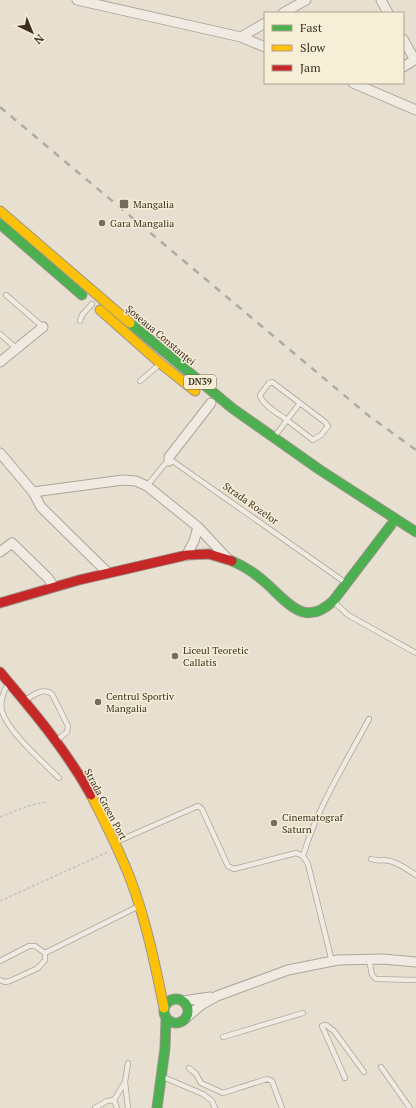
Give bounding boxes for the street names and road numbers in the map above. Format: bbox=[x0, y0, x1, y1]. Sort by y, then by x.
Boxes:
street label: Șoseaua Constanței bbox=[123, 302, 198, 368]
road number: DN39 bbox=[184, 375, 216, 389]
street label: Strada Rozelor bbox=[220, 480, 281, 527]
street label: Strada Green Port bbox=[81, 766, 130, 842]

